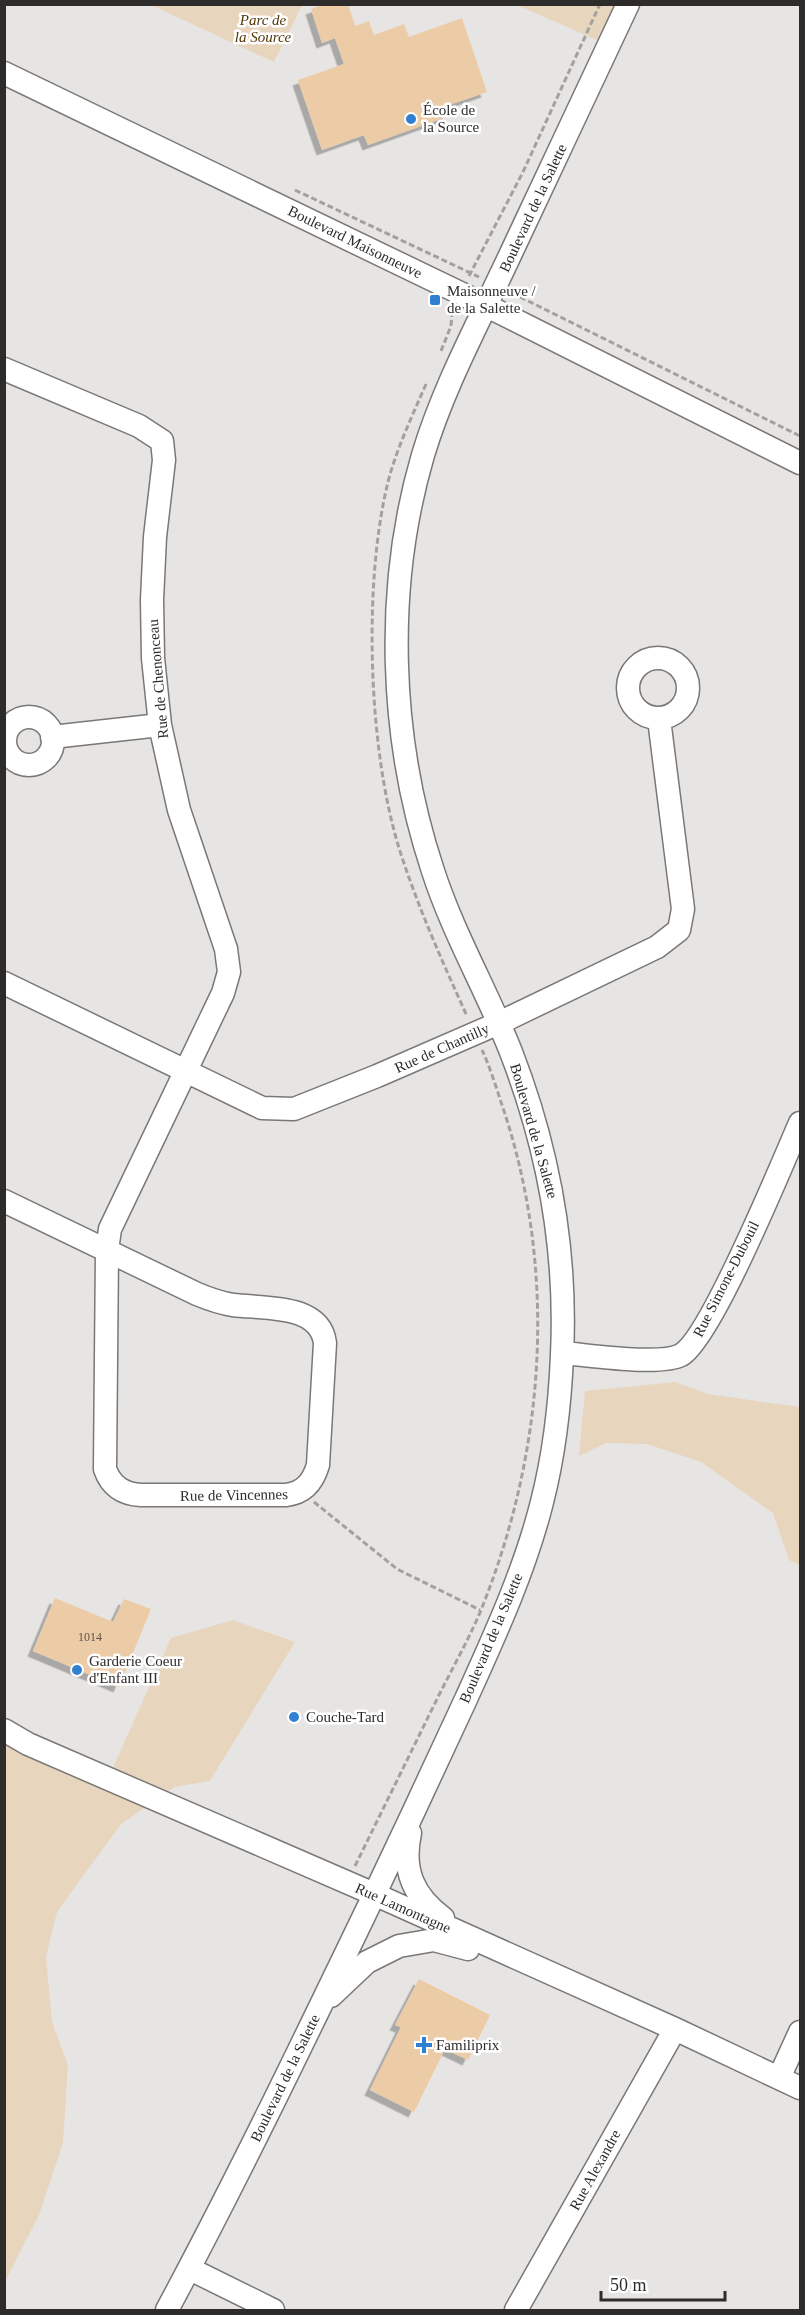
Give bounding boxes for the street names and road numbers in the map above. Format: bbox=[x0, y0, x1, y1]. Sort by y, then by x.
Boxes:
street label: Boulevard de la Salette bbox=[496, 141, 570, 275]
street label: Boulevard Maisonneuve bbox=[285, 203, 425, 282]
street label: Rue de Chenonceau bbox=[145, 618, 171, 739]
street label: Rue de Chantilly bbox=[392, 1020, 492, 1076]
street label: Boulevard de la Salette bbox=[507, 1062, 561, 1201]
street label: Rue Simone-Dubouil bbox=[690, 1218, 762, 1340]
street label: Rue de Vincennes bbox=[180, 1486, 288, 1504]
street label: Boulevard de la Salette bbox=[456, 1570, 526, 1705]
street label: Rue Lamontagne bbox=[353, 1880, 454, 1936]
street label: Boulevard de la Salette bbox=[247, 2011, 323, 2144]
street label: Rue Alexandre bbox=[566, 2127, 624, 2213]

